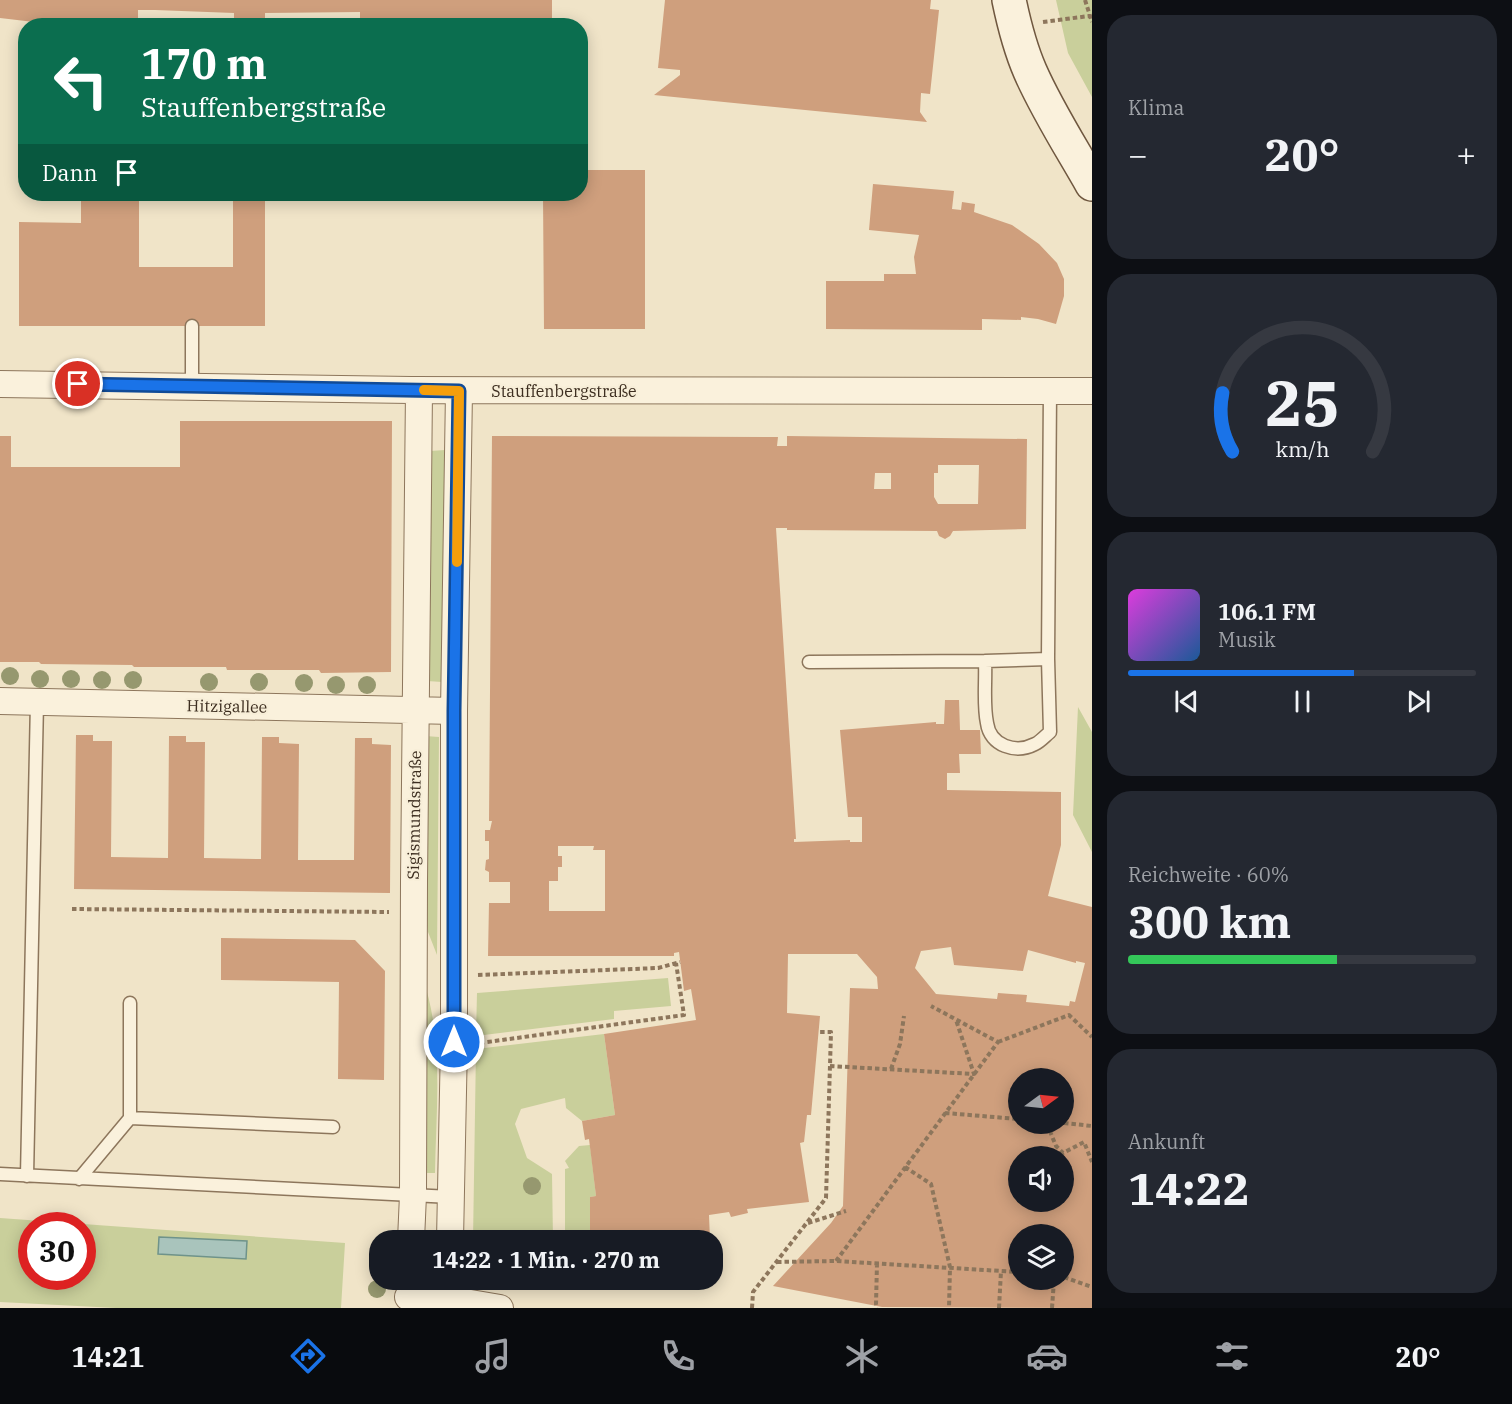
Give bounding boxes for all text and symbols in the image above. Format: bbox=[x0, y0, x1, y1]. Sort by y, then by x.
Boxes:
text: 170 m bbox=[141, 36, 267, 91]
icon: left bbox=[42, 42, 120, 120]
text: Stauffenbergstraße bbox=[141, 89, 386, 124]
text: Klima bbox=[1128, 94, 1184, 121]
text: 20° bbox=[1264, 125, 1340, 183]
text: − bbox=[1128, 133, 1148, 176]
text: + bbox=[1456, 133, 1476, 176]
icon: arrive bbox=[110, 156, 143, 189]
text: Dann bbox=[42, 158, 98, 187]
pin bbox=[52, 358, 103, 409]
text: 25 bbox=[1265, 363, 1339, 444]
icon: arrive bbox=[61, 367, 94, 400]
street label: Stauffenbergstraße bbox=[491, 381, 637, 401]
text: km/h bbox=[1275, 436, 1329, 464]
text: 106.1 FM bbox=[1218, 597, 1316, 626]
text: Musik bbox=[1218, 626, 1276, 653]
icon: previous bbox=[1170, 685, 1203, 718]
icon: pause bbox=[1286, 685, 1319, 718]
icon: next bbox=[1402, 685, 1435, 718]
street label: Hitzigallee bbox=[187, 695, 267, 717]
street label: Sigismundstraße bbox=[403, 750, 425, 880]
text: Reichweite · 60% bbox=[1128, 861, 1289, 888]
text: 300 km bbox=[1128, 892, 1291, 950]
position arrow bbox=[422, 1010, 486, 1074]
north arrow bbox=[1008, 1068, 1074, 1134]
map controls bbox=[1008, 1068, 1074, 1290]
text: Ankunft bbox=[1128, 1128, 1205, 1155]
button: sound bbox=[1008, 1146, 1074, 1212]
text: 14:22 bbox=[1128, 1159, 1250, 1217]
speed limit sign: 30 bbox=[18, 1212, 96, 1290]
button: layers bbox=[1008, 1224, 1074, 1290]
text: 14:22 · 1 Min. · 270 m bbox=[432, 1245, 660, 1274]
icon: directions bbox=[287, 1335, 329, 1377]
icon: music bbox=[472, 1335, 514, 1377]
icon: phone bbox=[657, 1335, 699, 1377]
icon: climate bbox=[841, 1335, 883, 1377]
icon: car bbox=[1026, 1335, 1068, 1377]
icon: filters bbox=[1211, 1335, 1253, 1377]
text: 14:21 bbox=[71, 1339, 144, 1374]
text: 20° bbox=[1395, 1339, 1441, 1374]

